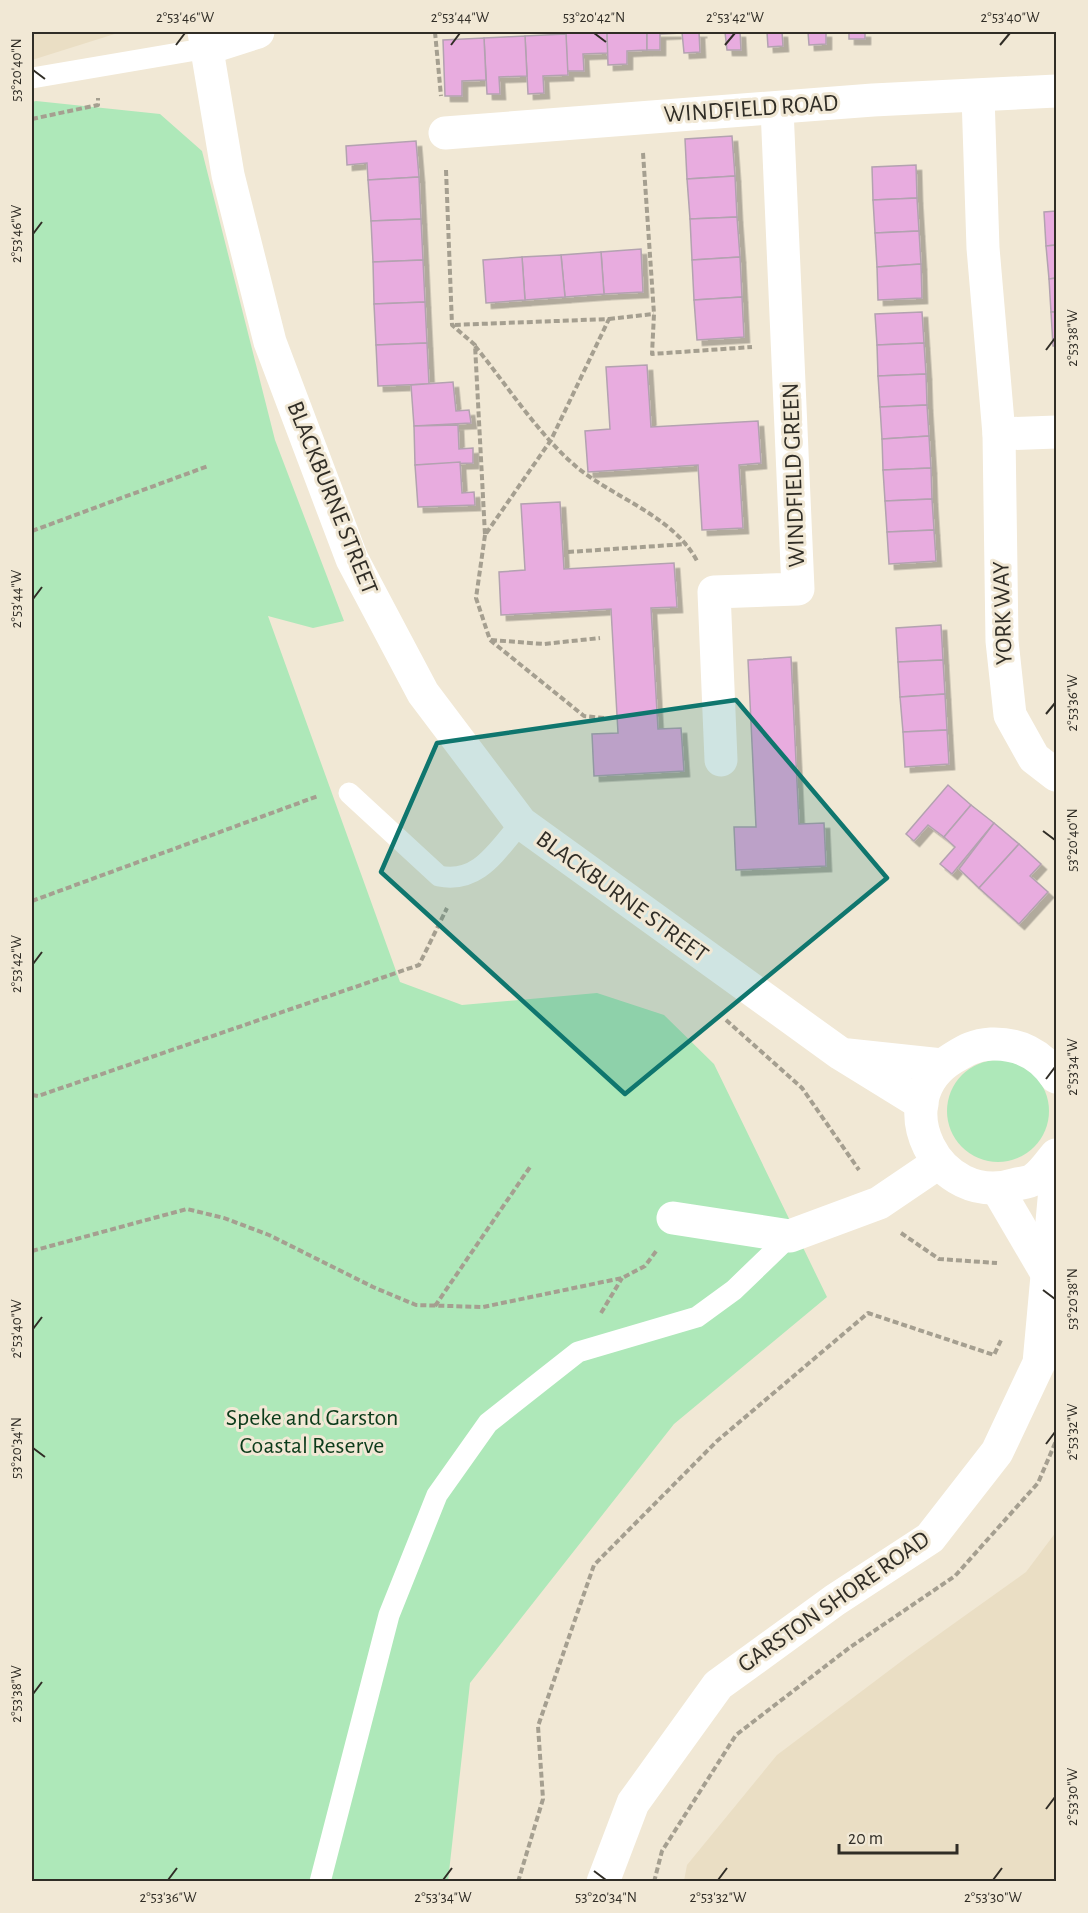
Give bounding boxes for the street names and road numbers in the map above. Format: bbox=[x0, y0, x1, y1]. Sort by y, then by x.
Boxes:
street label: WINDFIELD ROAD bbox=[663, 91, 839, 127]
street label: WINDFIELD GREEN bbox=[779, 382, 809, 568]
street label: BLACKBURNE STREET bbox=[282, 398, 382, 598]
street label: YORK WAY bbox=[989, 560, 1017, 665]
street label: BLACKBURNE STREET bbox=[532, 827, 713, 967]
street label: GARSTON SHORE ROAD bbox=[734, 1527, 934, 1677]

